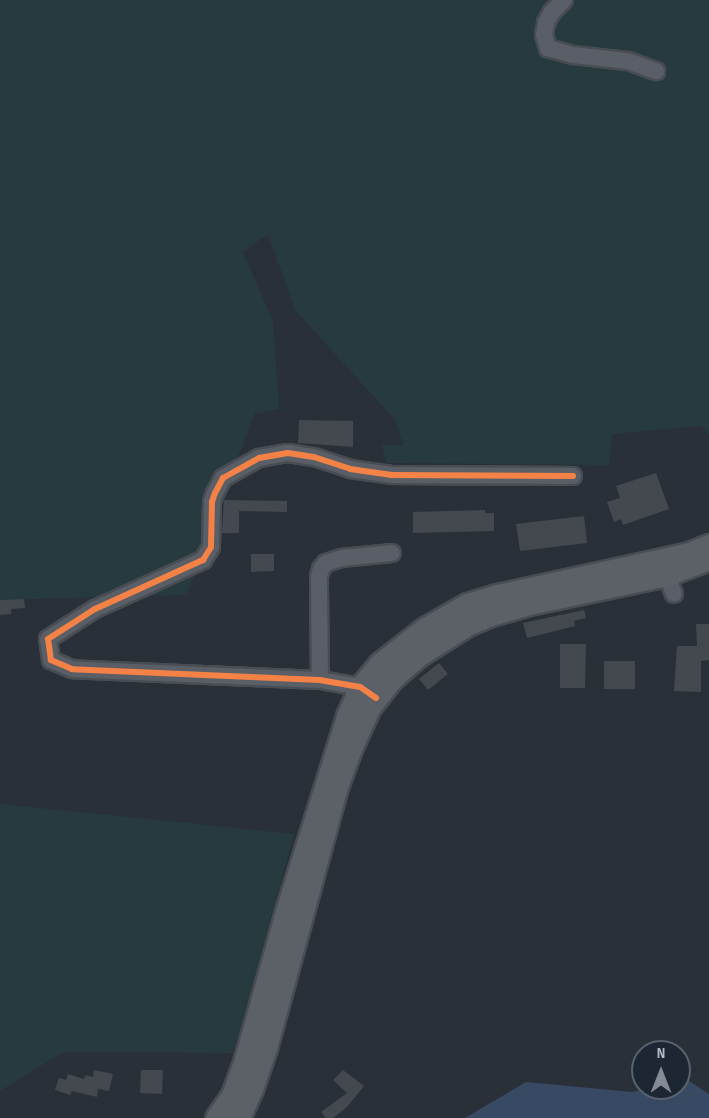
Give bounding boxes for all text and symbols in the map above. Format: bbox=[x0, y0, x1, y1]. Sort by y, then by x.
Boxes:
north arrow bbox=[631, 1040, 691, 1100]
text: N bbox=[657, 1044, 665, 1063]

